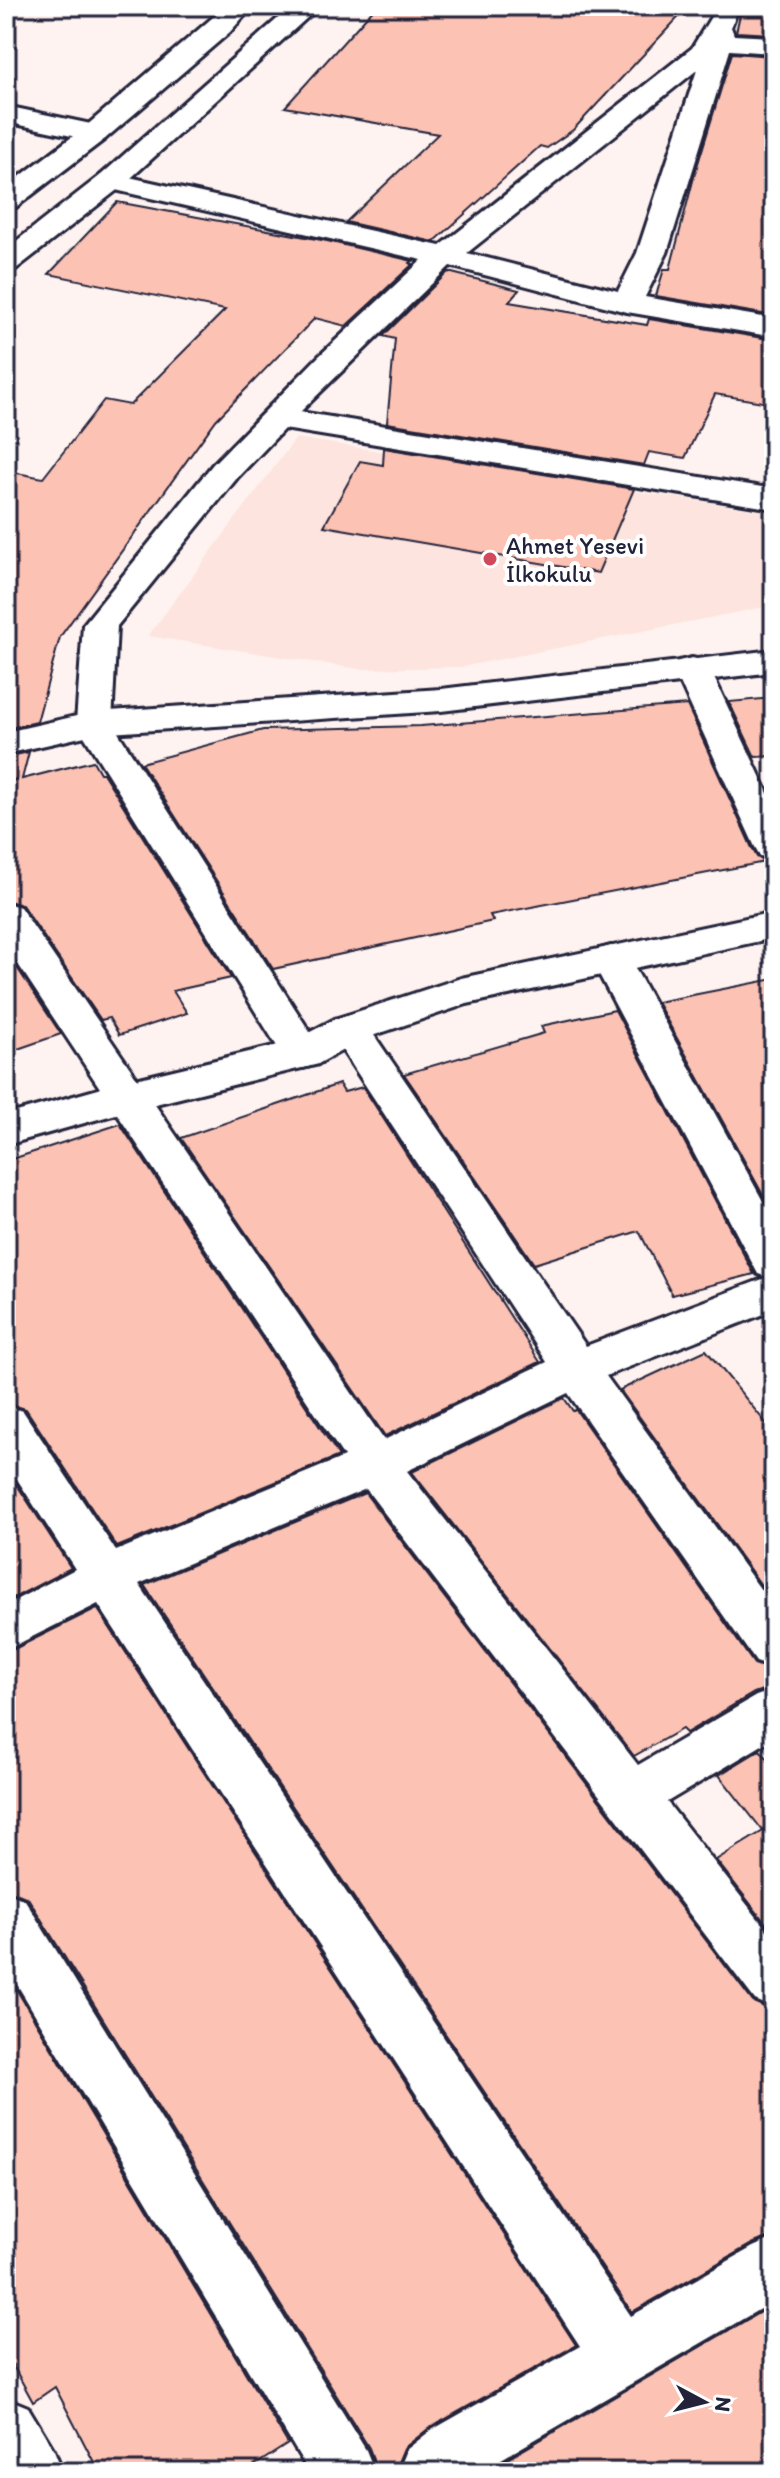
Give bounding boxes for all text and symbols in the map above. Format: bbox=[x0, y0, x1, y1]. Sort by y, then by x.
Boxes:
place label: Ahmet Yesevi İlkokulu bbox=[506, 531, 644, 588]
marker: Ahmet Yesevi İlkokulu bbox=[481, 550, 499, 568]
north arrow bbox=[664, 2362, 744, 2442]
text: N bbox=[709, 2395, 738, 2413]

